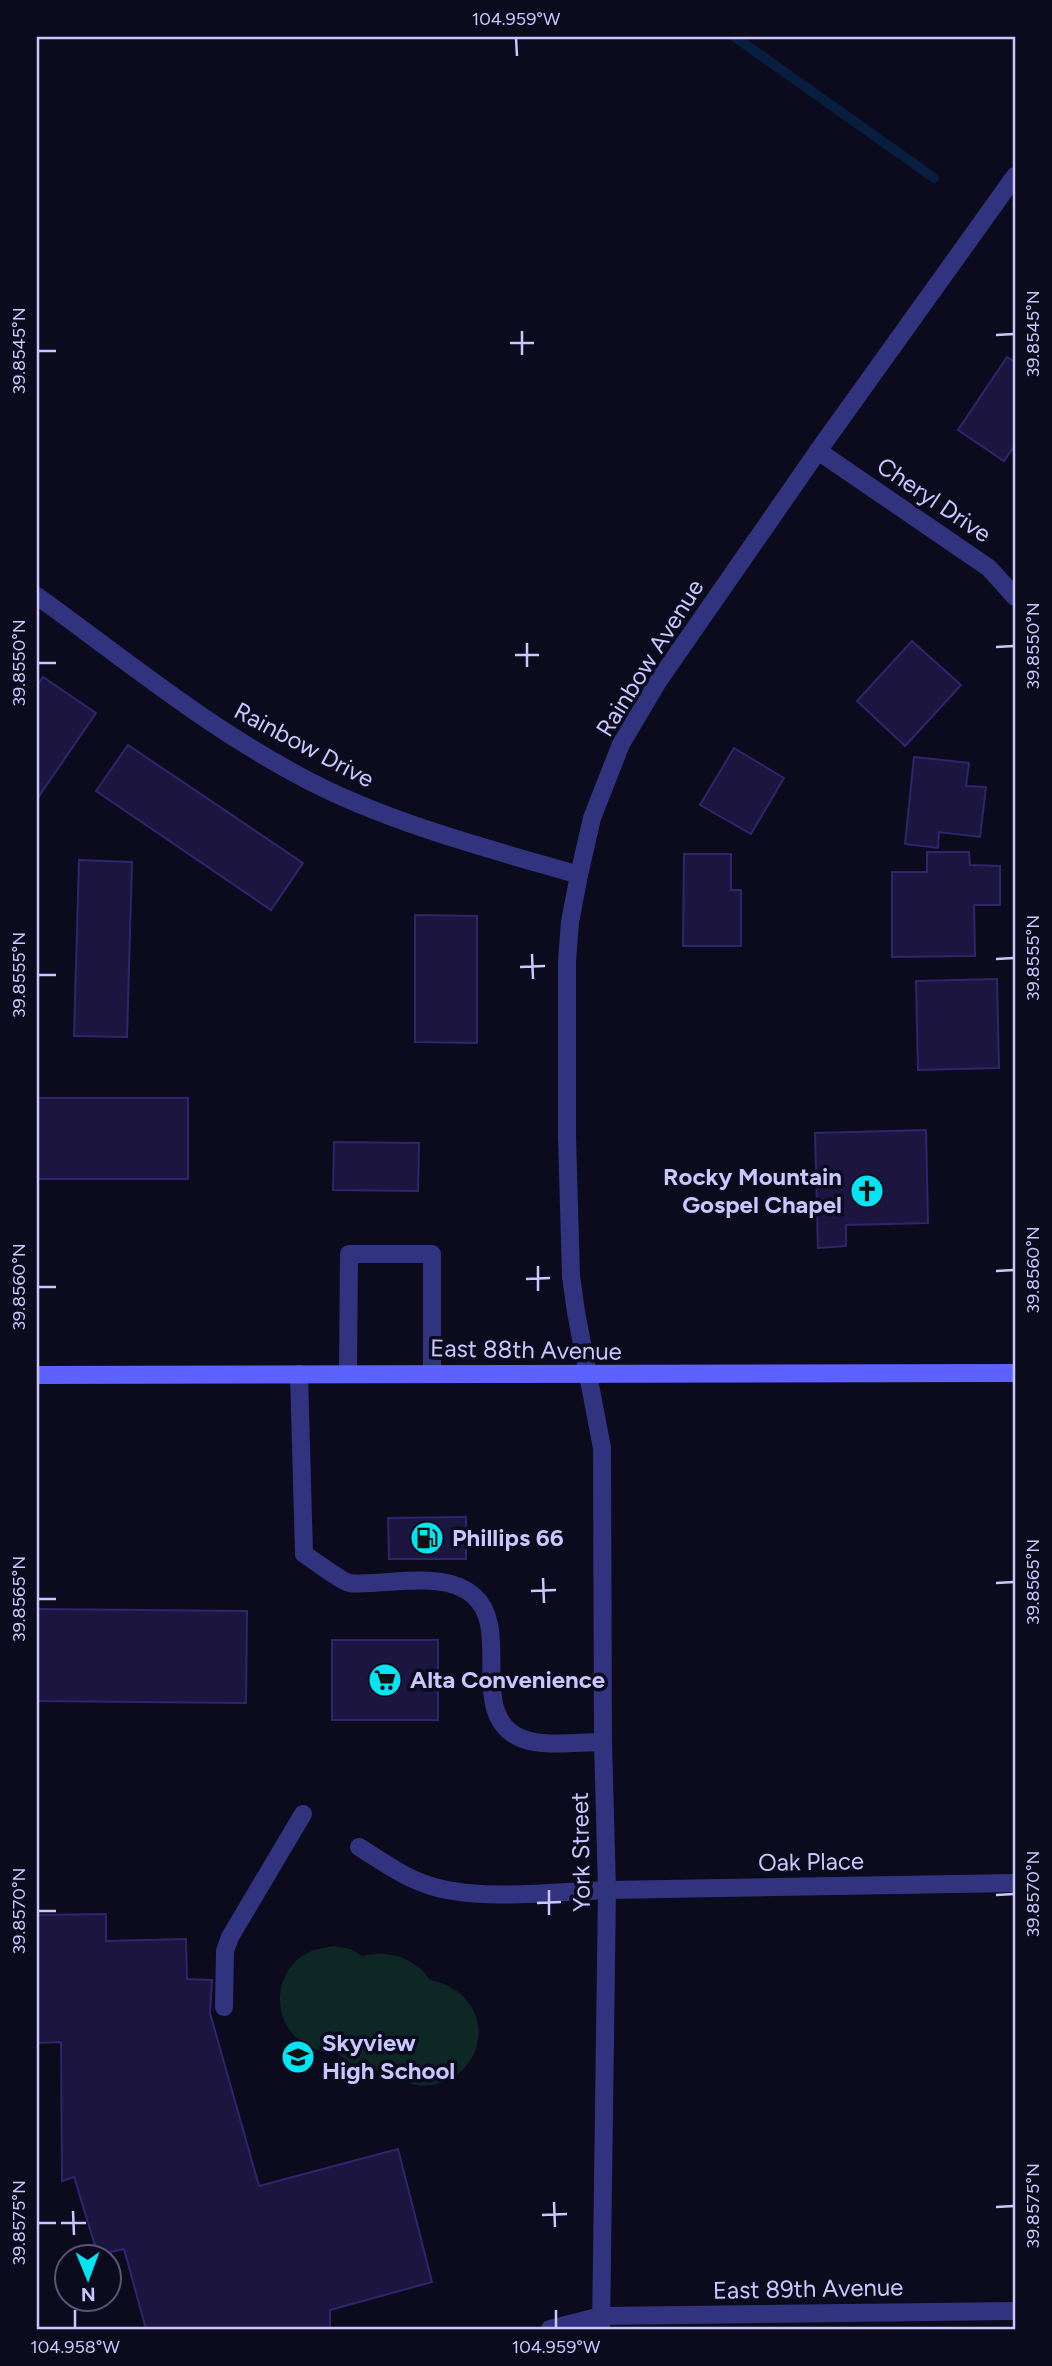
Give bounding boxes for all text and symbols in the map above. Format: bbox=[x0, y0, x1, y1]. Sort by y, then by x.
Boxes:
text: 104.959°W bbox=[472, 8, 561, 30]
text: 39.8545°N bbox=[1022, 290, 1044, 378]
text: 39.8545°N bbox=[8, 307, 30, 395]
street label: Cheryl Drive bbox=[872, 451, 997, 548]
street label: Rainbow Avenue bbox=[590, 574, 710, 742]
text: 39.8550°N bbox=[1022, 602, 1044, 690]
text: 39.8550°N bbox=[8, 619, 30, 707]
street label: Rainbow Drive bbox=[229, 696, 379, 794]
text: 39.8555°N bbox=[1022, 915, 1044, 1001]
text: 39.8555°N bbox=[8, 932, 30, 1018]
place label: Rocky Mountain Gospel Chapel bbox=[663, 1162, 842, 1219]
church icon: Rocky Mountain Gospel Chapel bbox=[848, 1172, 886, 1210]
text: 39.8560°N bbox=[1022, 1226, 1044, 1314]
text: 39.8560°N bbox=[8, 1243, 30, 1331]
street label: East 88th Avenue bbox=[430, 1333, 622, 1366]
fuel station icon: Phillips 66 bbox=[408, 1519, 446, 1557]
place label: Phillips 66 bbox=[452, 1523, 564, 1552]
text: 39.8565°N bbox=[1022, 1539, 1044, 1625]
text: 39.8565°N bbox=[8, 1556, 30, 1642]
supermarket icon: Alta Convenience bbox=[366, 1661, 404, 1699]
place label: Alta Convenience bbox=[410, 1665, 605, 1694]
street label: York Street bbox=[565, 1792, 596, 1912]
street label: Oak Place bbox=[758, 1846, 864, 1877]
text: 39.8570°N bbox=[1022, 1851, 1044, 1937]
text: 39.8570°N bbox=[8, 1868, 30, 1954]
place label: Skyview High School bbox=[322, 2028, 455, 2085]
school or university icon: Skyview High School bbox=[279, 2038, 317, 2076]
text: 39.8575°N bbox=[1022, 2163, 1044, 2249]
text: 39.8575°N bbox=[8, 2180, 30, 2266]
north arrow bbox=[52, 2244, 122, 2314]
street label: East 89th Avenue bbox=[712, 2272, 903, 2305]
text: N bbox=[81, 2283, 96, 2306]
text: 104.958°W bbox=[30, 2336, 120, 2358]
text: 104.959°W bbox=[512, 2336, 601, 2358]

